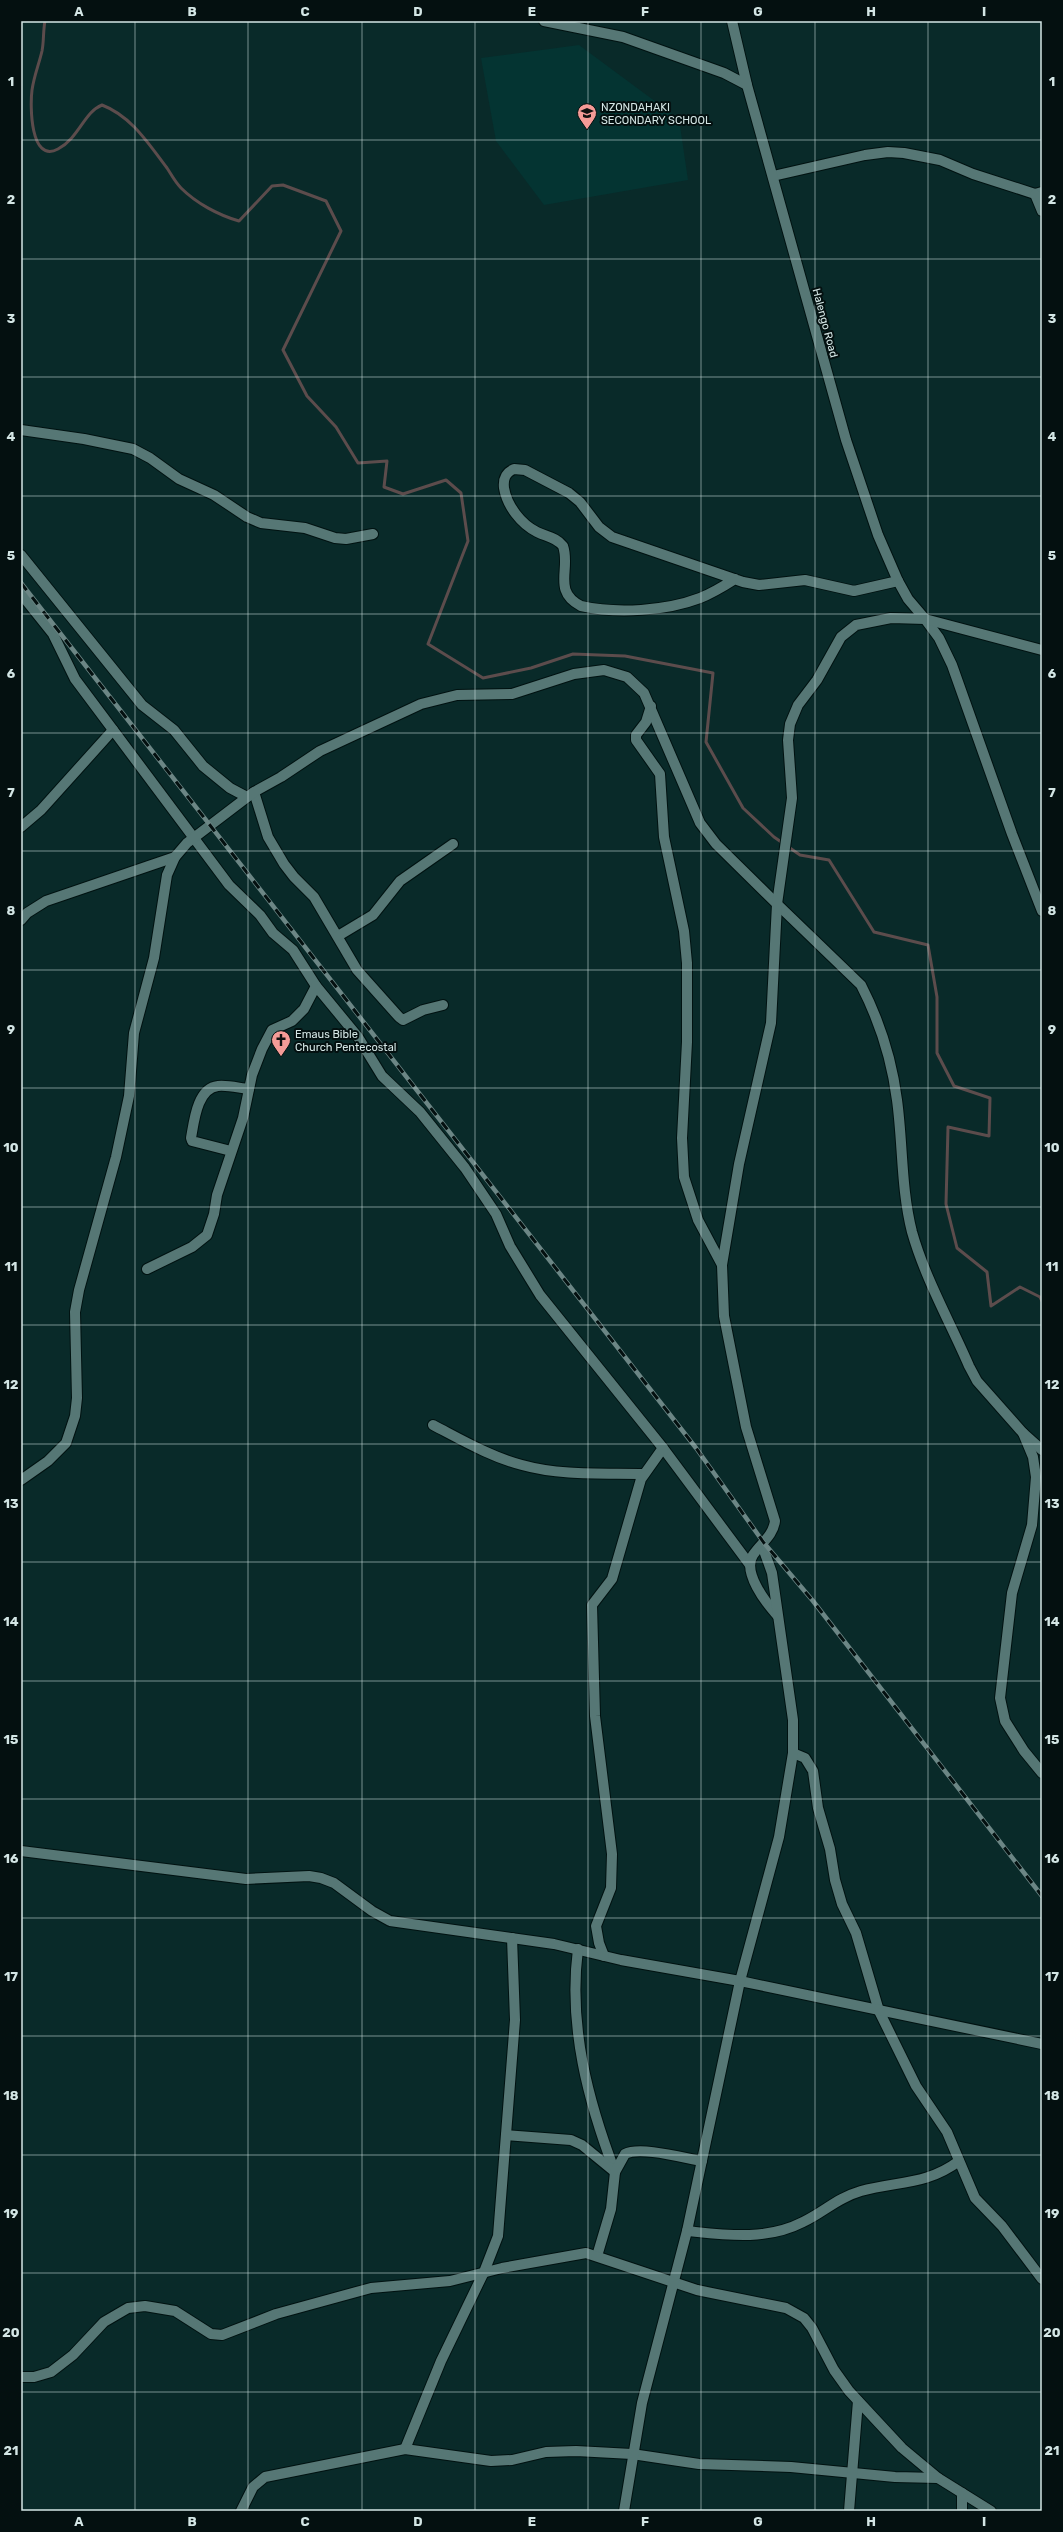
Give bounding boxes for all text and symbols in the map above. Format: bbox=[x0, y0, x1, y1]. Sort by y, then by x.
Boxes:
text: A bbox=[74, 4, 84, 19]
text: B bbox=[187, 4, 197, 19]
text: C bbox=[300, 4, 310, 19]
text: D bbox=[413, 4, 423, 19]
text: E bbox=[528, 4, 536, 19]
text: F bbox=[641, 4, 649, 19]
text: G bbox=[753, 4, 763, 19]
text: H bbox=[866, 4, 876, 19]
text: I bbox=[982, 4, 986, 19]
text: 1 bbox=[8, 74, 14, 89]
text: 1 bbox=[1049, 74, 1055, 89]
place label: NZONDAHAKI SECONDARY SCHOOL bbox=[601, 101, 711, 127]
school or university icon: NZONDAHAKI SECONDARY SCHOOL bbox=[576, 102, 598, 130]
text: 2 bbox=[7, 192, 15, 207]
text: 2 bbox=[1048, 192, 1056, 207]
street label: Halengo Road bbox=[810, 287, 840, 359]
text: 3 bbox=[7, 311, 16, 326]
text: 3 bbox=[1048, 311, 1057, 326]
text: 4 bbox=[7, 429, 16, 444]
text: 4 bbox=[1048, 429, 1057, 444]
text: 5 bbox=[7, 548, 15, 563]
text: 5 bbox=[1048, 548, 1056, 563]
text: 6 bbox=[7, 666, 16, 681]
text: 6 bbox=[1048, 666, 1057, 681]
text: 7 bbox=[7, 785, 15, 800]
text: 7 bbox=[1048, 785, 1056, 800]
text: 8 bbox=[7, 903, 16, 918]
text: 8 bbox=[1048, 903, 1057, 918]
text: 9 bbox=[7, 1022, 15, 1037]
text: 9 bbox=[1048, 1022, 1056, 1037]
place label: Emaus Bible Church Pentecostal bbox=[295, 1028, 396, 1054]
church icon: Emaus Bible Church Pentecostal bbox=[270, 1029, 292, 1057]
text: 10 bbox=[3, 1140, 19, 1155]
text: 10 bbox=[1044, 1140, 1060, 1155]
text: 11 bbox=[5, 1259, 17, 1274]
text: 11 bbox=[1046, 1259, 1058, 1274]
text: 12 bbox=[4, 1377, 18, 1392]
text: 12 bbox=[1045, 1377, 1059, 1392]
text: 13 bbox=[3, 1496, 19, 1511]
text: 13 bbox=[1044, 1496, 1060, 1511]
text: 14 bbox=[3, 1614, 19, 1629]
text: 14 bbox=[1044, 1614, 1060, 1629]
text: 15 bbox=[4, 1732, 18, 1747]
text: 15 bbox=[1045, 1732, 1059, 1747]
text: 16 bbox=[4, 1851, 19, 1866]
text: 16 bbox=[1045, 1851, 1060, 1866]
text: 17 bbox=[4, 1969, 19, 1984]
text: 17 bbox=[1045, 1969, 1060, 1984]
text: 18 bbox=[3, 2088, 19, 2103]
text: 18 bbox=[1044, 2088, 1060, 2103]
text: 19 bbox=[4, 2206, 18, 2221]
text: 19 bbox=[1045, 2206, 1059, 2221]
text: 20 bbox=[2, 2325, 20, 2340]
text: 20 bbox=[1043, 2325, 1061, 2340]
text: 21 bbox=[4, 2443, 18, 2458]
text: 21 bbox=[1045, 2443, 1059, 2458]
text: A bbox=[74, 2514, 84, 2529]
text: B bbox=[187, 2514, 197, 2529]
text: C bbox=[300, 2514, 310, 2529]
text: D bbox=[413, 2514, 423, 2529]
text: E bbox=[528, 2514, 536, 2529]
text: F bbox=[641, 2514, 649, 2529]
text: G bbox=[753, 2514, 763, 2529]
text: H bbox=[866, 2514, 876, 2529]
text: I bbox=[982, 2514, 986, 2529]

